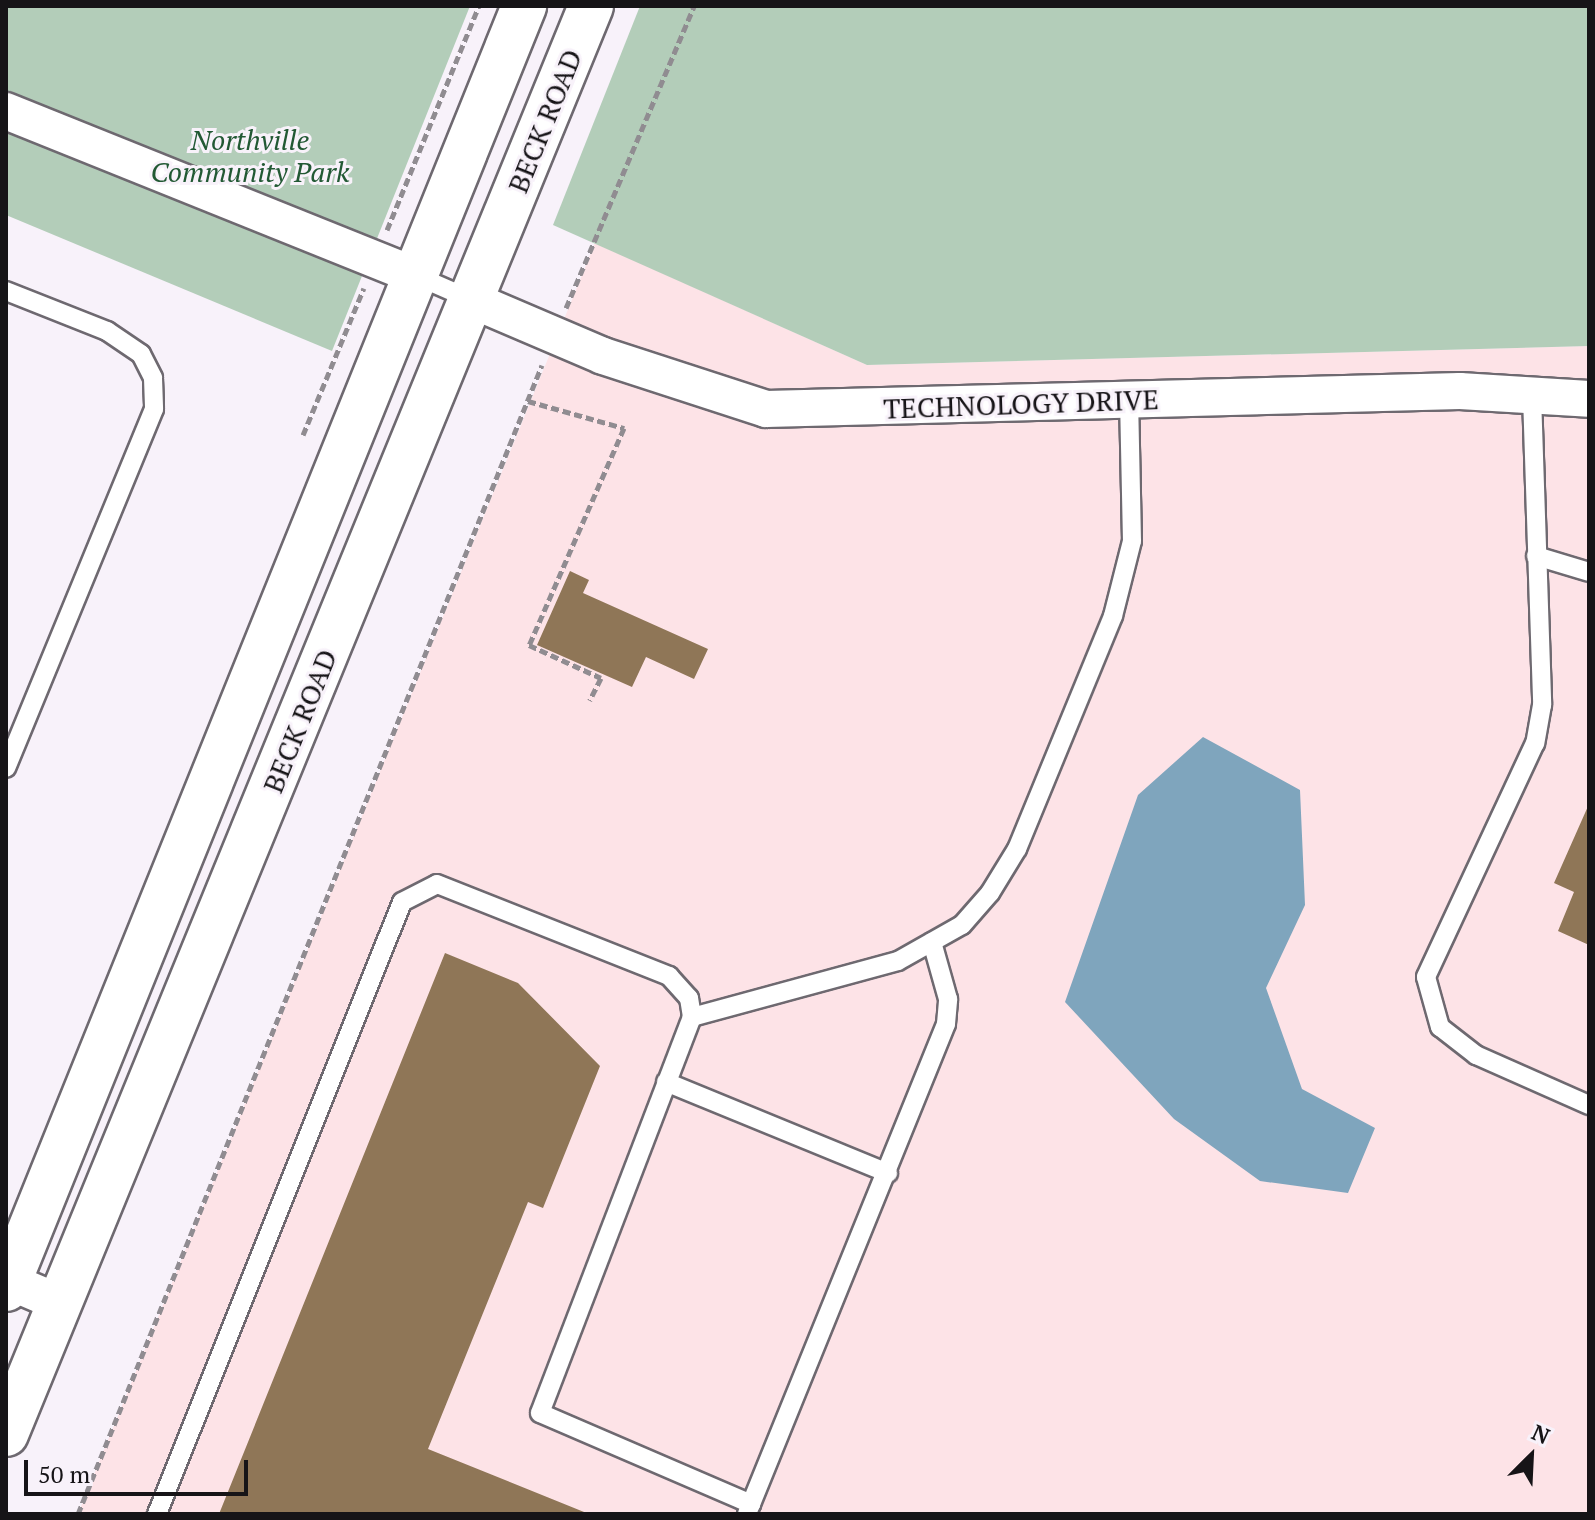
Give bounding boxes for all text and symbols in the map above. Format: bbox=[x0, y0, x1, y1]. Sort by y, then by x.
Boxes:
street label: BECK ROAD bbox=[501, 44, 589, 198]
park label: Northville Community Park bbox=[150, 123, 350, 189]
street label: TECHNOLOGY DRIVE bbox=[883, 382, 1159, 426]
street label: BECK ROAD bbox=[256, 644, 344, 798]
north arrow bbox=[1491, 1416, 1571, 1496]
text: N bbox=[1527, 1417, 1554, 1450]
scale bar bbox=[28, 1444, 252, 1494]
text: 50 m bbox=[38, 1458, 90, 1490]

